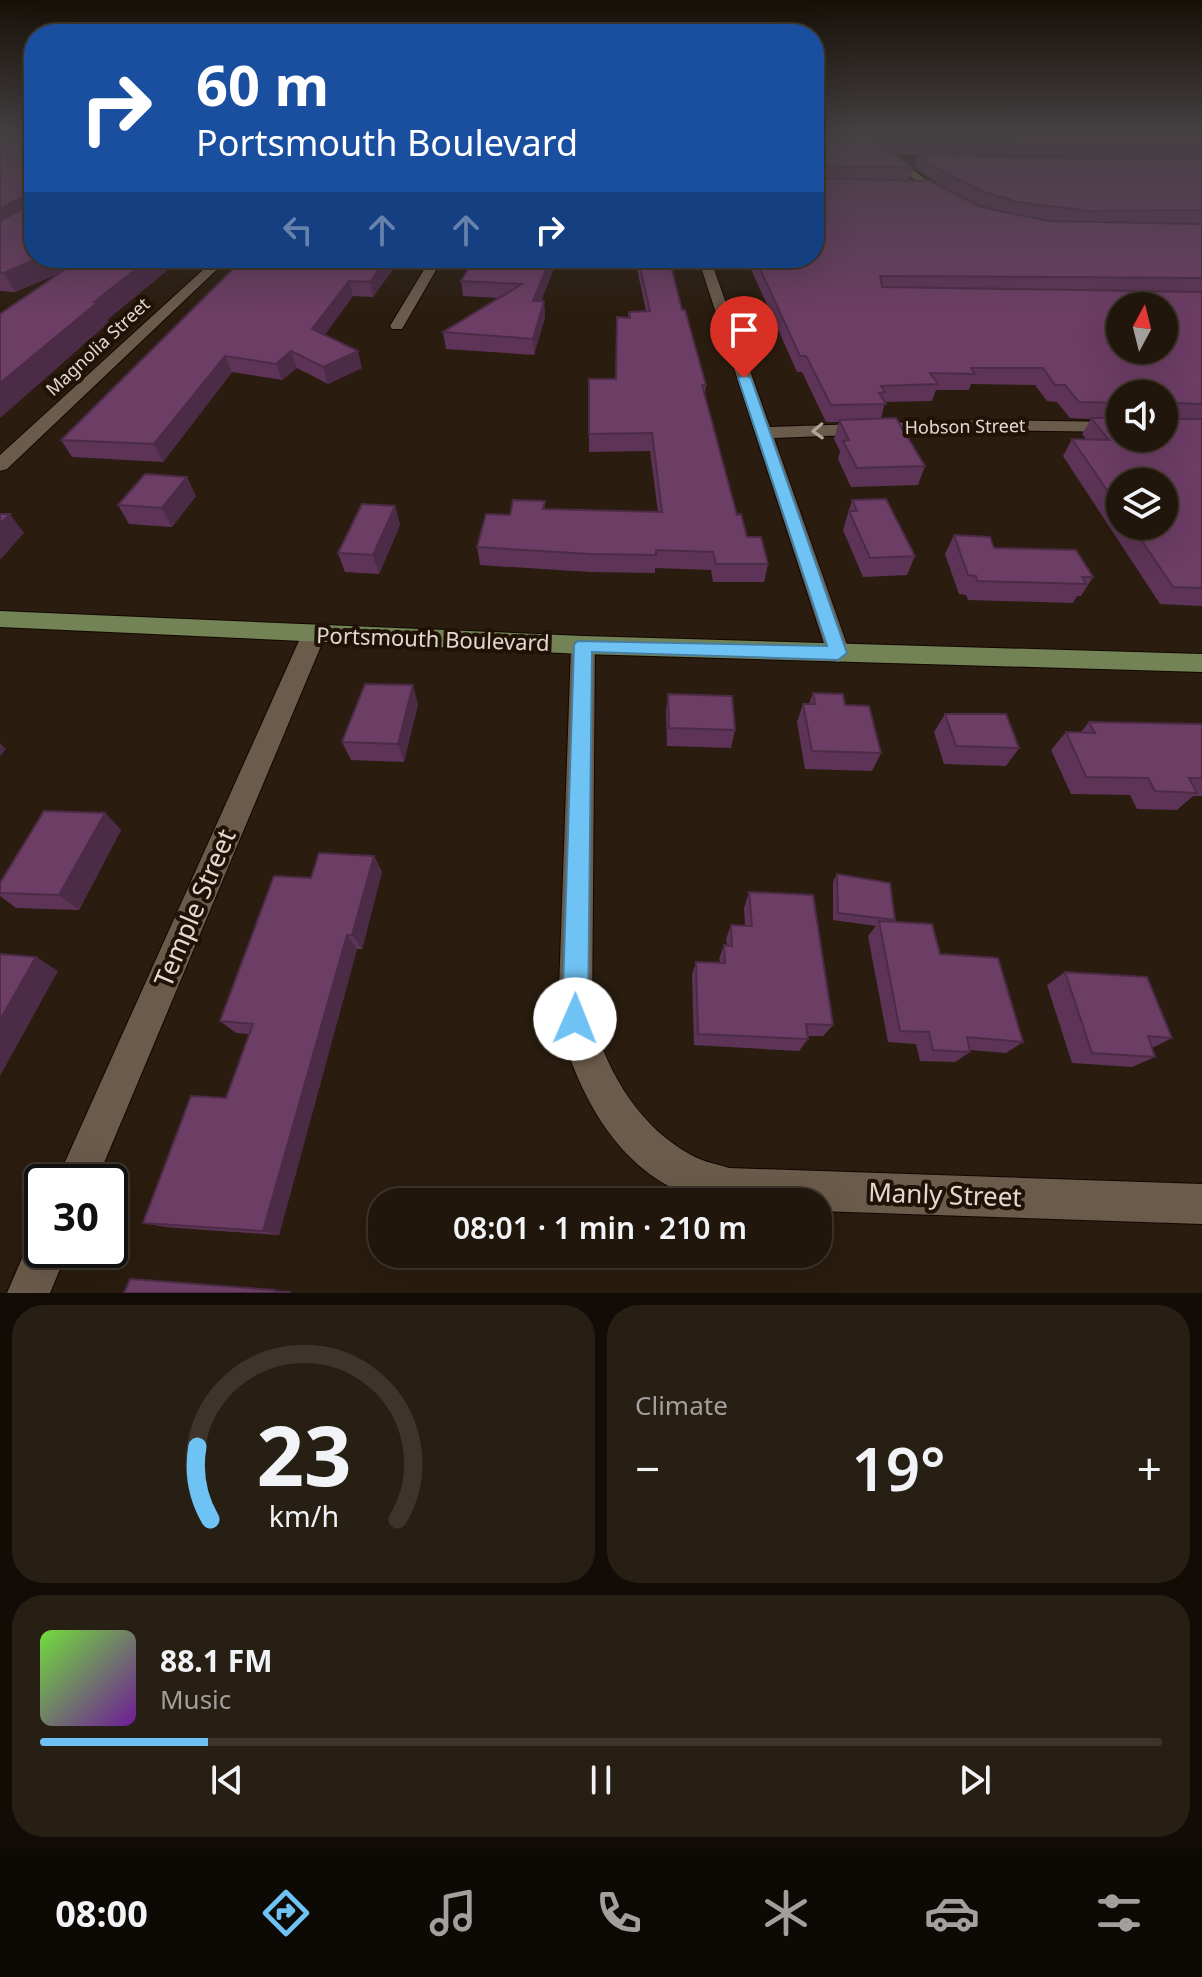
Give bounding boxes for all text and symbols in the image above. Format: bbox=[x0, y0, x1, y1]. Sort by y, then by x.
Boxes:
text: 60 m bbox=[196, 46, 329, 122]
icon: right bbox=[64, 56, 168, 160]
text: Portsmouth Boulevard bbox=[196, 118, 578, 167]
icon: left bbox=[276, 208, 320, 252]
icon: ahead bbox=[360, 208, 404, 252]
icon: ahead bbox=[444, 208, 488, 252]
icon: right bbox=[528, 208, 572, 252]
street label: Magnolia Street bbox=[40, 292, 155, 401]
north arrow bbox=[1106, 292, 1178, 364]
map controls bbox=[1106, 292, 1178, 540]
pin bbox=[710, 296, 778, 378]
icon: arrive bbox=[722, 308, 766, 352]
button: sound bbox=[1106, 380, 1178, 452]
street label: Hobson Street bbox=[904, 413, 1026, 439]
one-way arrow bbox=[811, 422, 824, 439]
button: layers bbox=[1106, 468, 1178, 540]
street label: Portsmouth Boulevard bbox=[316, 619, 550, 657]
street label: Temple Street bbox=[145, 823, 244, 992]
position arrow bbox=[533, 977, 617, 1061]
speed limit sign: 30 bbox=[24, 1164, 128, 1268]
street label: Manly Street bbox=[868, 1173, 1022, 1215]
text: 08:01 · 1 min · 210 m bbox=[453, 1207, 747, 1248]
text: Climate bbox=[635, 1387, 728, 1423]
text: 23 bbox=[256, 1397, 351, 1510]
text: 19° bbox=[851, 1427, 946, 1509]
text: − bbox=[635, 1438, 660, 1498]
text: + bbox=[1137, 1438, 1162, 1498]
text: km/h bbox=[268, 1496, 339, 1535]
text: 88.1 FM bbox=[160, 1640, 272, 1681]
text: Music bbox=[160, 1681, 231, 1717]
icon: previous bbox=[205, 1758, 249, 1802]
icon: pause bbox=[579, 1758, 623, 1802]
icon: next bbox=[953, 1758, 997, 1802]
icon: directions bbox=[258, 1885, 314, 1941]
icon: music bbox=[425, 1885, 481, 1941]
icon: phone bbox=[591, 1885, 647, 1941]
icon: climate bbox=[758, 1885, 814, 1941]
icon: car bbox=[924, 1885, 980, 1941]
icon: filters bbox=[1091, 1885, 1147, 1941]
text: 08:00 bbox=[55, 1889, 148, 1938]

